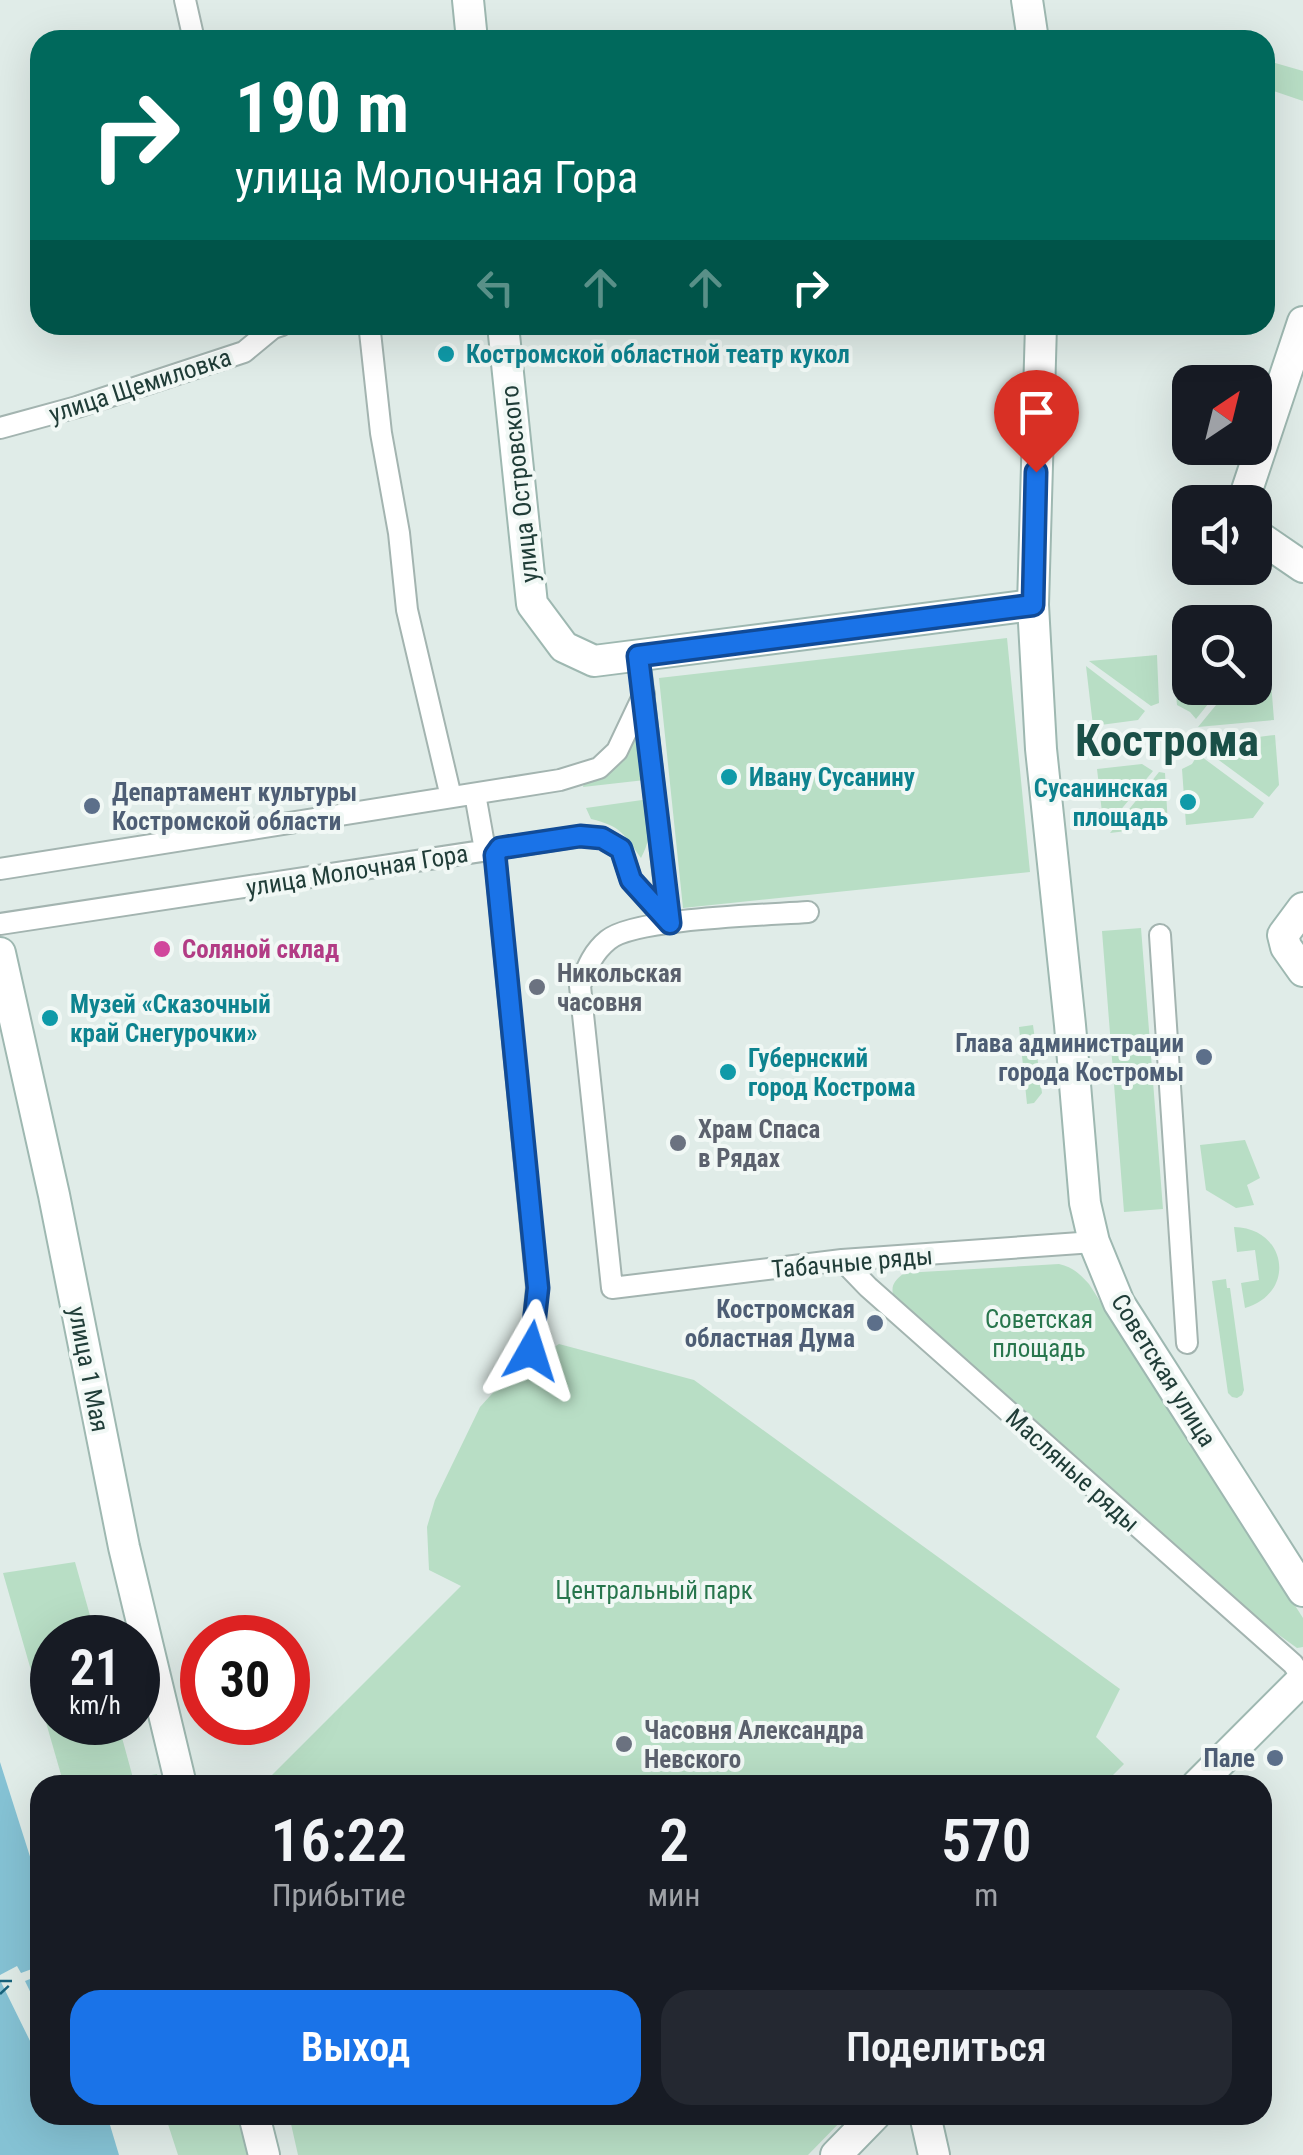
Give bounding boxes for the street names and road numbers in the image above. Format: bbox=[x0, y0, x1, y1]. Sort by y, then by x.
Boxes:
street label: улица Щемиловка bbox=[45, 342, 235, 429]
street label: улица Островского bbox=[495, 384, 544, 584]
street label: улица Молочная Гора bbox=[244, 839, 470, 902]
street label: Табачные ряды bbox=[770, 1241, 934, 1284]
street label: Советская улица bbox=[1105, 1289, 1222, 1452]
street label: улица 1 Мая bbox=[62, 1304, 115, 1434]
street label: Масляные ряды bbox=[1000, 1403, 1145, 1538]

